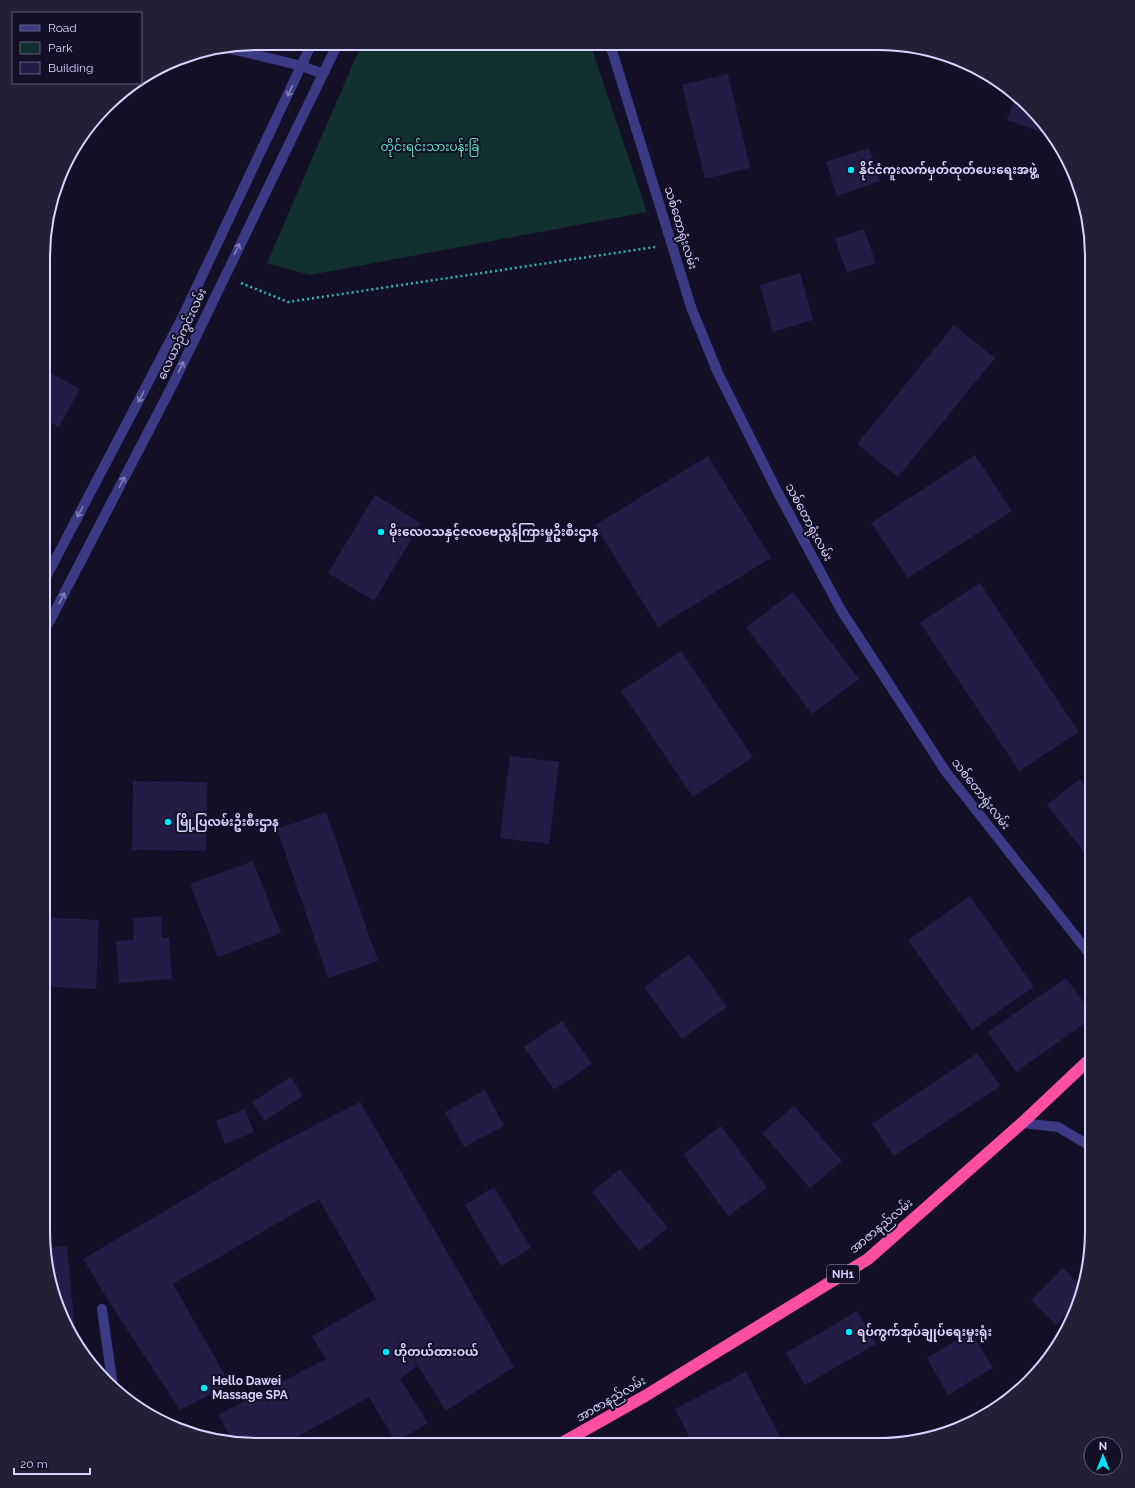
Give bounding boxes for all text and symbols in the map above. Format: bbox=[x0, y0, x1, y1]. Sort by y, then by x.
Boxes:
legend bbox=[12, 12, 142, 84]
text: Road bbox=[48, 21, 77, 35]
text: Park bbox=[48, 41, 73, 55]
text: Building bbox=[48, 61, 94, 75]
one-way arrow bbox=[286, 85, 293, 97]
park label: တိုင်းရင်းသားပန်းခြံ bbox=[381, 138, 479, 157]
place label: နိုင်ငံကူးလက်မှတ်ထုတ်ပေးရေးအဖွဲ့ bbox=[859, 160, 1039, 181]
marker: နိုင်ငံကူးလက်မှတ်ထုတ်ပေးရေးအဖွဲ့ bbox=[846, 165, 856, 175]
street label: သစ်တောရုံးလမ်း bbox=[659, 184, 702, 272]
one-way arrow bbox=[234, 244, 241, 256]
street label: လေယာဉ်ကွင်းလမ်း bbox=[153, 285, 212, 383]
one-way arrow bbox=[178, 361, 185, 373]
one-way arrow bbox=[136, 390, 144, 402]
one-way arrow bbox=[119, 477, 126, 489]
street label: သစ်တောရုံးလမ်း bbox=[780, 480, 837, 565]
one-way arrow bbox=[76, 506, 84, 518]
place label: မိုးလေဝသနှင့်ဇလဗေညွန်ကြားမှုဦးစီးဌာန bbox=[389, 522, 598, 543]
marker: မိုးလေဝသနှင့်ဇလဗေညွန်ကြားမှုဦးစီးဌာန bbox=[376, 527, 386, 537]
one-way arrow bbox=[59, 592, 66, 604]
street label: သစ်တောရုံးလမ်း bbox=[947, 755, 1015, 834]
place label: မြို့ပြလမ်းဦးစီးဌာန bbox=[176, 812, 279, 832]
marker: မြို့ပြလမ်းဦးစီးဌာန bbox=[163, 817, 173, 827]
street label: အာဇာနည်လမ်း bbox=[845, 1194, 917, 1259]
road number: NH1 bbox=[827, 1265, 859, 1283]
place label: ရပ်ကွက်အုပ်ချုပ်ရေးမှုးရုံး bbox=[857, 1322, 992, 1343]
marker: ရပ်ကွက်အုပ်ချုပ်ရေးမှုးရုံး bbox=[844, 1327, 854, 1337]
place label: ဟိုတယ်ထားဝယ် bbox=[394, 1342, 478, 1363]
marker: ဟိုတယ်ထားဝယ် bbox=[381, 1347, 391, 1357]
street label: အာဇာနည်လမ်း bbox=[573, 1372, 650, 1427]
place label: Hello Dawei Massage SPA bbox=[212, 1374, 289, 1402]
marker: Hello Dawei Massage SPA bbox=[199, 1383, 209, 1393]
north arrow bbox=[1083, 1436, 1123, 1476]
text: N bbox=[1099, 1440, 1107, 1453]
scale bar bbox=[14, 1450, 90, 1476]
text: 20 m bbox=[20, 1457, 48, 1471]

